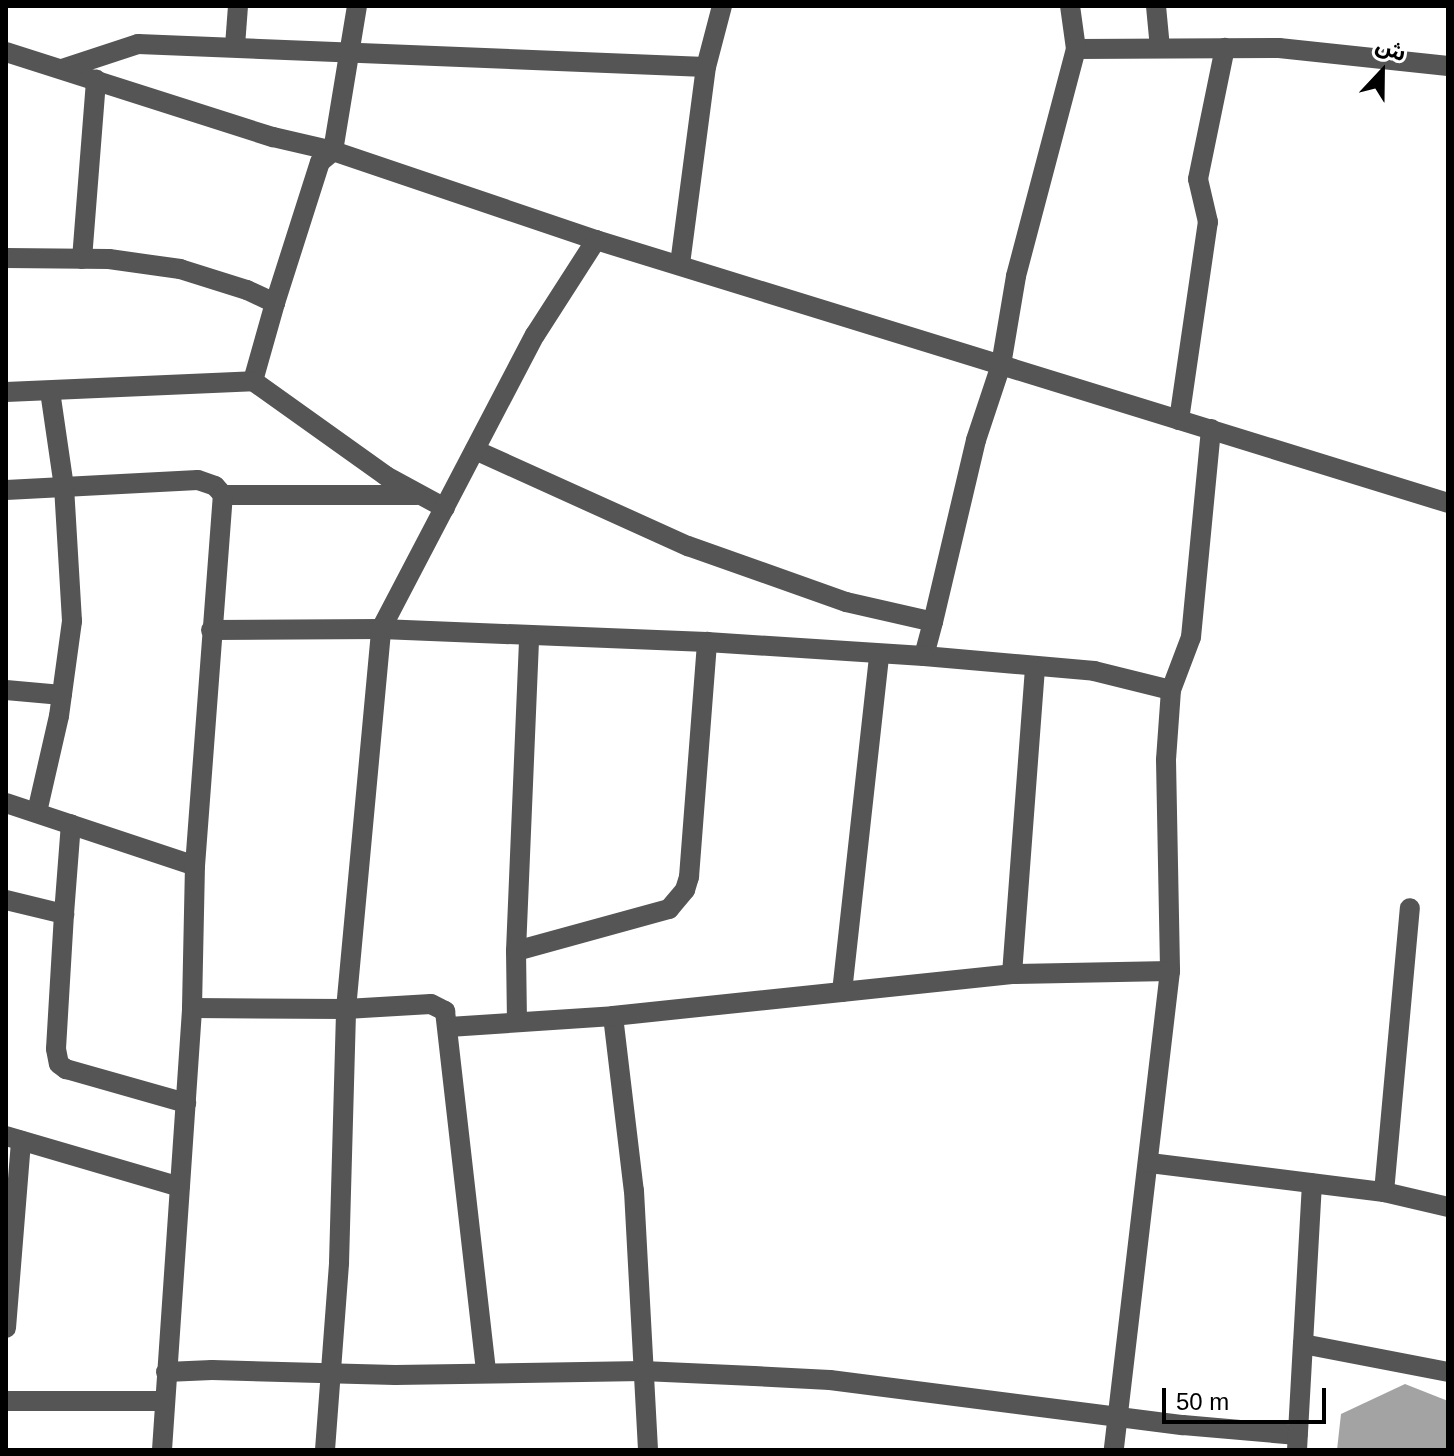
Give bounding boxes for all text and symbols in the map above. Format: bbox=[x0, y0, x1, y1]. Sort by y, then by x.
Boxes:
north arrow bbox=[1342, 32, 1422, 112]
text: ش bbox=[1373, 32, 1410, 67]
scale bar bbox=[1166, 1372, 1330, 1422]
text: 50 m bbox=[1176, 1388, 1229, 1415]

